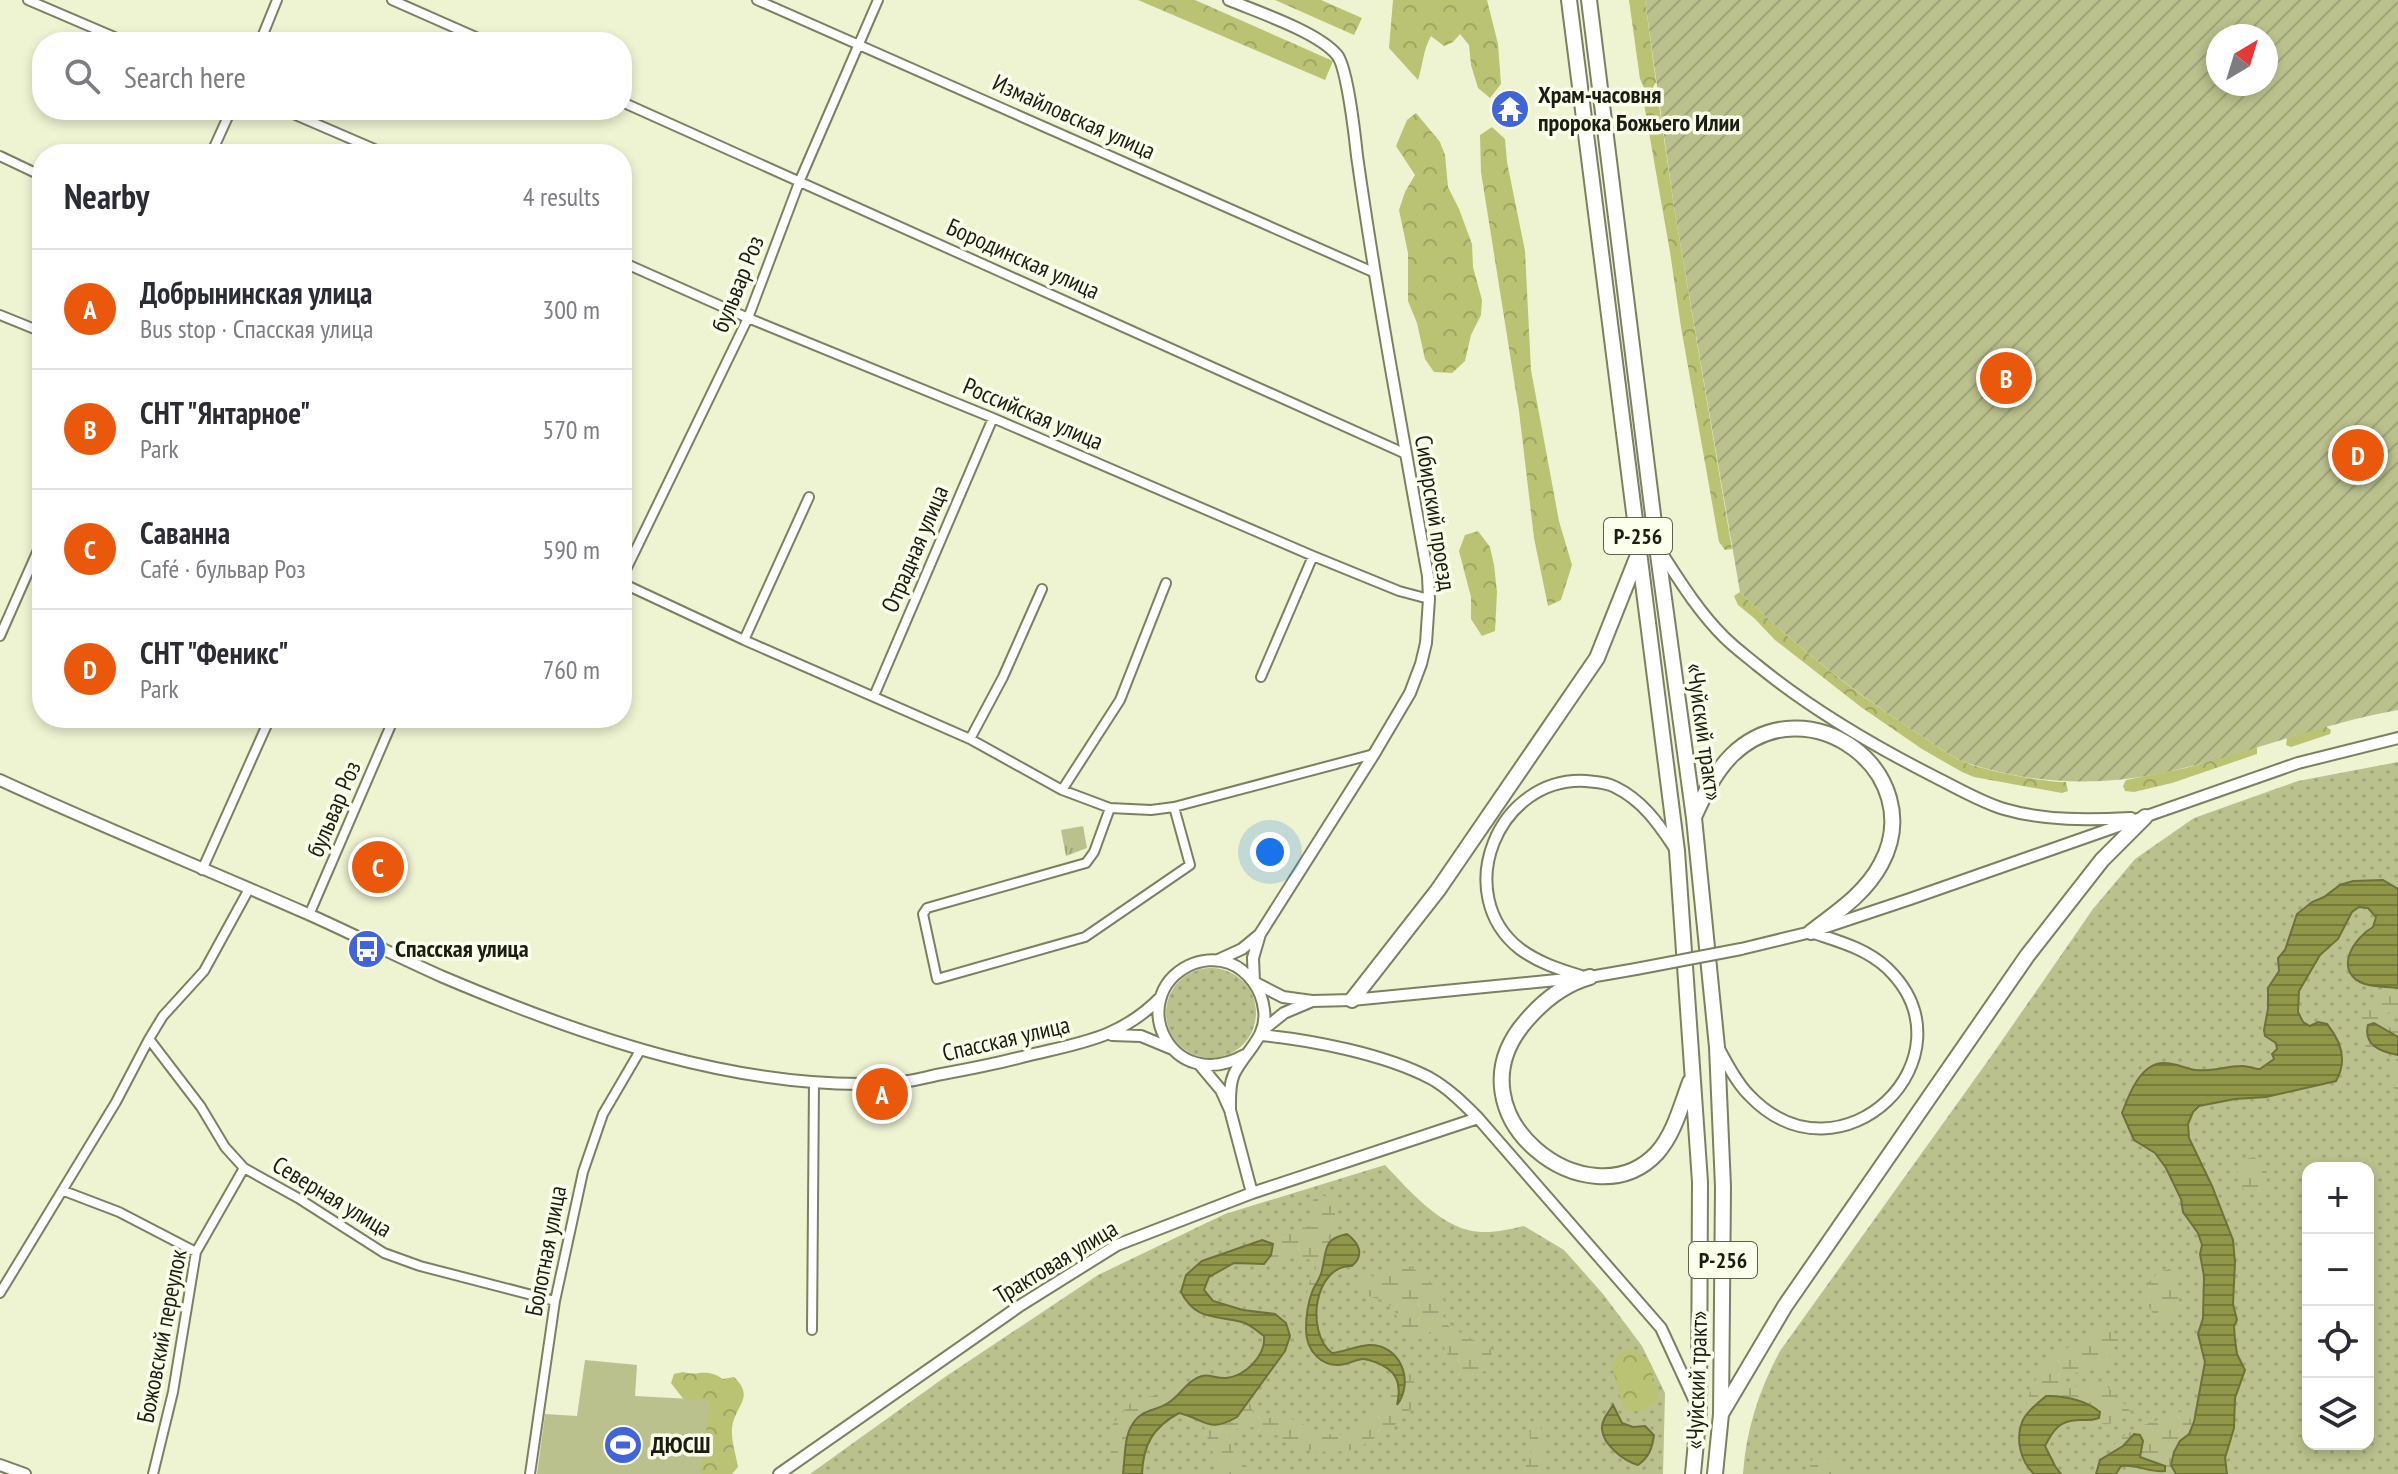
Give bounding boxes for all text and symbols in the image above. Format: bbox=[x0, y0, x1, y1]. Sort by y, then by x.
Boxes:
north arrow bbox=[2206, 24, 2278, 96]
search box bbox=[32, 32, 632, 120]
icon: search bbox=[60, 54, 104, 98]
text: Search here bbox=[124, 57, 246, 96]
street label: Измайловская улица bbox=[988, 67, 1160, 166]
place label: Храм-часовня пророка Божьего Илии bbox=[1538, 79, 1740, 138]
temple icon: Храм-часовня пророка Божьего Илии bbox=[1489, 88, 1531, 130]
text: Nearby bbox=[64, 174, 149, 218]
text: 4 results bbox=[523, 180, 600, 213]
street label: Бородинская улица bbox=[942, 211, 1105, 306]
street label: бульвар Роз bbox=[704, 231, 771, 337]
text: Добрынинская улица bbox=[140, 273, 372, 312]
text: A bbox=[83, 293, 97, 326]
text: 300 m bbox=[542, 293, 600, 326]
text: Bus stop · Спасская улица bbox=[140, 312, 373, 345]
pin: B bbox=[1980, 348, 2032, 408]
street label: Российская улица bbox=[958, 370, 1108, 457]
text: СНТ "Янтарное" bbox=[140, 393, 310, 432]
text: B bbox=[84, 413, 96, 446]
text: 570 m bbox=[542, 413, 600, 446]
pin: D bbox=[2332, 425, 2384, 485]
text: Park bbox=[140, 432, 179, 465]
street label: Сибирский проезд bbox=[1408, 433, 1463, 593]
street label: Отрадная улица bbox=[874, 481, 955, 617]
text: Саванна bbox=[140, 513, 230, 552]
road number: Р-256 bbox=[1604, 518, 1672, 554]
text: C bbox=[84, 533, 96, 566]
text: 590 m bbox=[542, 533, 600, 566]
text: Café · бульвар Роз bbox=[140, 552, 306, 585]
text: СНТ "Феникс" bbox=[140, 633, 289, 672]
text: D bbox=[83, 653, 97, 686]
text: 760 m bbox=[542, 653, 600, 686]
street label: «Чуйский тракт» bbox=[1680, 661, 1729, 803]
text: Park bbox=[140, 672, 179, 705]
street label: бульвар Роз bbox=[299, 756, 368, 862]
your location bbox=[1250, 832, 1290, 872]
pin: C bbox=[352, 837, 404, 897]
bus stop icon: Спасская улица bbox=[346, 928, 388, 970]
place label: Спасская улица bbox=[395, 933, 529, 964]
street label: Спасская улица bbox=[939, 1009, 1073, 1068]
pin: A bbox=[856, 1064, 908, 1124]
street label: Северная улица bbox=[267, 1149, 398, 1244]
map controls bbox=[2302, 1162, 2374, 1450]
button: + bbox=[2302, 1162, 2374, 1234]
street label: Болотная улица bbox=[518, 1183, 573, 1319]
street label: Трактовая улица bbox=[988, 1213, 1123, 1311]
button: − bbox=[2302, 1234, 2374, 1306]
road number: Р-256 bbox=[1689, 1242, 1757, 1278]
street label: Божовский переулок bbox=[129, 1246, 194, 1425]
button: locate bbox=[2302, 1306, 2374, 1378]
street label: «Чуйский тракт» bbox=[1679, 1310, 1714, 1450]
button: layers bbox=[2302, 1378, 2374, 1450]
sports icon: ДЮСШ bbox=[602, 1424, 644, 1466]
place label: ДЮСШ bbox=[651, 1429, 711, 1460]

